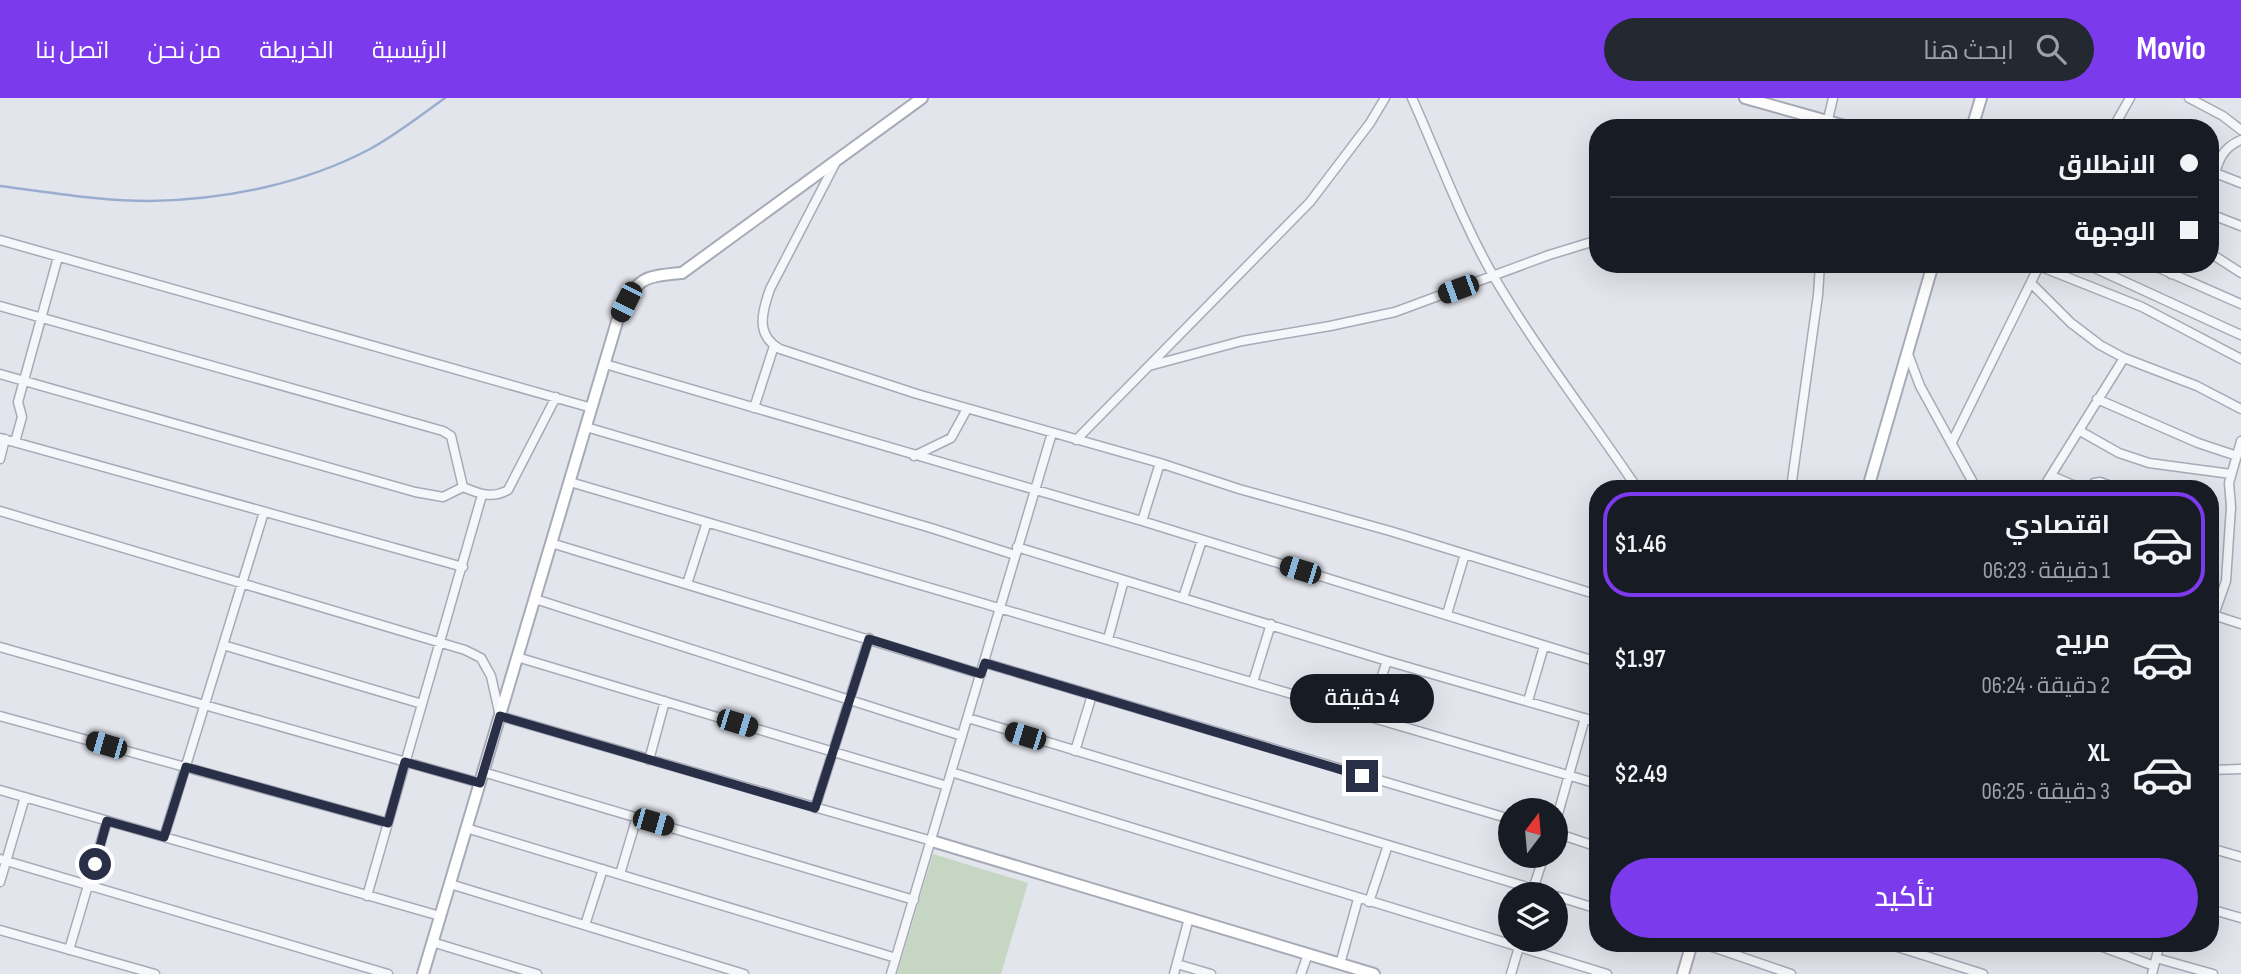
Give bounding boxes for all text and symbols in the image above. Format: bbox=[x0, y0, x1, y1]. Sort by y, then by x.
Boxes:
search box bbox=[1604, 18, 2094, 81]
text: Movio bbox=[2136, 29, 2206, 69]
icon: search bbox=[2032, 30, 2070, 68]
text: اتصل بنا bbox=[35, 36, 109, 65]
text: من نحن bbox=[147, 36, 221, 65]
text: الخريطة bbox=[259, 36, 334, 65]
text: الرئيسية bbox=[372, 36, 447, 65]
text: ابحث هنا bbox=[1923, 36, 2014, 67]
text: الانطلاق bbox=[2058, 150, 2156, 181]
text: الوجهة bbox=[2075, 217, 2156, 248]
car bbox=[1435, 272, 1482, 306]
car bbox=[608, 279, 645, 325]
text: اقتصادي bbox=[2005, 510, 2110, 541]
icon: car bbox=[2131, 513, 2194, 576]
text: $1.46 bbox=[1614, 529, 1667, 560]
car bbox=[1277, 554, 1324, 586]
text: 1 دقيقة · 06:23 bbox=[1983, 557, 2110, 585]
text: مريح bbox=[2055, 625, 2110, 656]
icon: car bbox=[2131, 628, 2194, 691]
text: $1.97 bbox=[1614, 644, 1666, 675]
text: 2 دقيقة · 06:24 bbox=[1982, 672, 2110, 700]
callout: 4 دقيقة bbox=[1290, 674, 1434, 724]
text: 4 دقيقة bbox=[1324, 684, 1400, 712]
car bbox=[714, 707, 761, 739]
car bbox=[1002, 720, 1049, 752]
car bbox=[83, 729, 130, 761]
text: XL bbox=[2088, 738, 2110, 769]
icon: car bbox=[2131, 743, 2194, 806]
text: $2.49 bbox=[1614, 759, 1667, 790]
route end bbox=[1346, 760, 1378, 792]
text: 3 دقيقة · 06:25 bbox=[1982, 778, 2110, 806]
north arrow bbox=[1498, 798, 1568, 868]
map controls bbox=[1498, 798, 1568, 952]
car bbox=[630, 806, 677, 838]
route start bbox=[79, 848, 111, 880]
button: تأكيد bbox=[1610, 858, 2198, 938]
button: layers bbox=[1498, 882, 1568, 952]

